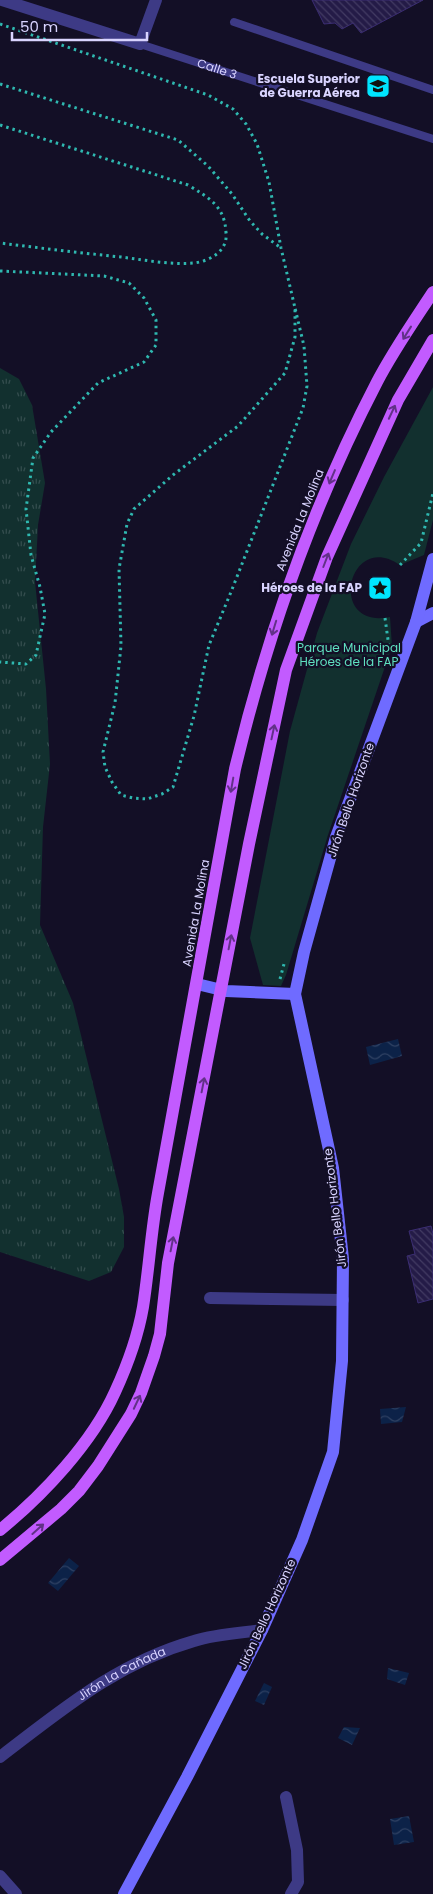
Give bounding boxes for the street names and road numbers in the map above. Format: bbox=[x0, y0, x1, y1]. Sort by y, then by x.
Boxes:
street label: Calle 3 bbox=[195, 54, 239, 83]
street label: Avenida La Molina bbox=[271, 466, 328, 573]
street label: Jirón Bello Horizonte bbox=[323, 740, 378, 859]
street label: Avenida La Molina bbox=[178, 858, 213, 968]
street label: Jirón Bello Horizonte bbox=[319, 1147, 350, 1269]
street label: Jirón Bello Horizonte bbox=[233, 1556, 300, 1672]
street label: Jirón La Cañada bbox=[74, 1642, 168, 1704]

